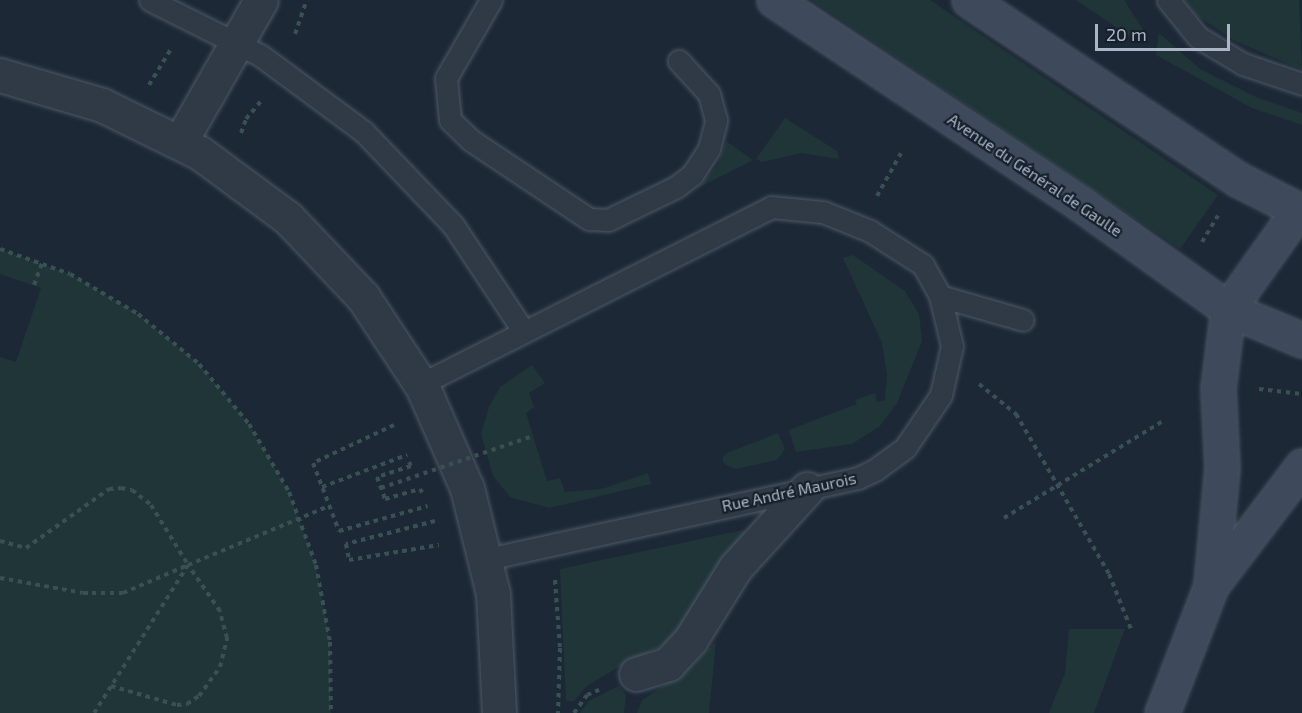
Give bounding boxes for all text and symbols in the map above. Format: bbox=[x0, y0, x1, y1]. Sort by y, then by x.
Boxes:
scale bar bbox=[1098, 12, 1233, 50]
text: 20 m bbox=[1106, 23, 1147, 45]
street label: Avenue du Général de Gaulle bbox=[944, 109, 1126, 241]
street label: Rue André Maurois bbox=[720, 468, 858, 516]

